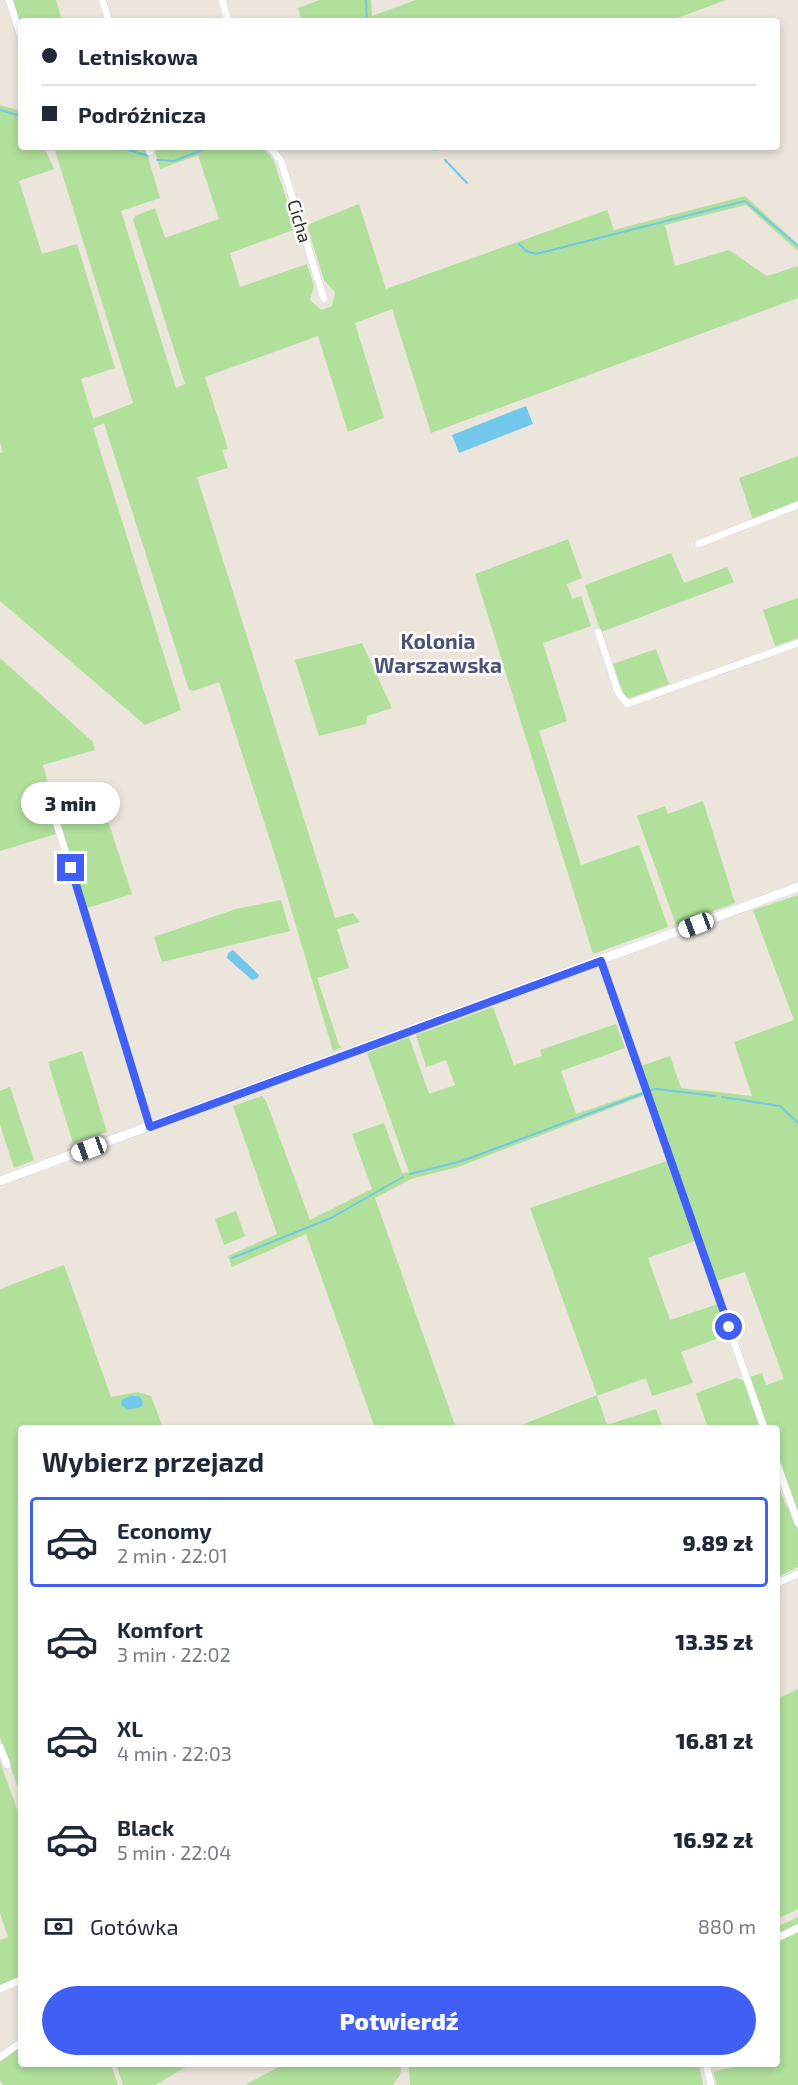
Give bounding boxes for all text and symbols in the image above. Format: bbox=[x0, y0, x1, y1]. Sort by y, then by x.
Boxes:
text: Letniskowa bbox=[78, 43, 198, 69]
text: Podróżnicza bbox=[78, 101, 206, 127]
street label: Cicha bbox=[283, 197, 317, 245]
district label: Kolonia Warszawska bbox=[374, 628, 502, 677]
callout: 3 min bbox=[22, 781, 121, 823]
text: 3 min bbox=[45, 791, 96, 815]
route end bbox=[57, 854, 84, 881]
car bbox=[676, 910, 716, 940]
car bbox=[69, 1134, 109, 1164]
route start bbox=[715, 1313, 742, 1340]
text: Wybierz przejazd bbox=[42, 1445, 264, 1477]
icon: car bbox=[45, 1515, 99, 1569]
text: Economy bbox=[117, 1517, 212, 1543]
text: 9.89 zł bbox=[682, 1529, 753, 1555]
text: 2 min · 22:01 bbox=[117, 1543, 228, 1567]
icon: car bbox=[45, 1614, 99, 1668]
text: Komfort bbox=[117, 1616, 203, 1642]
text: 13.35 zł bbox=[675, 1628, 753, 1654]
text: 3 min · 22:02 bbox=[117, 1642, 231, 1666]
icon: car bbox=[45, 1713, 99, 1767]
text: XL bbox=[117, 1715, 143, 1741]
text: 16.81 zł bbox=[676, 1727, 753, 1753]
text: 4 min · 22:03 bbox=[117, 1741, 232, 1765]
icon: car bbox=[45, 1812, 99, 1866]
text: Black bbox=[117, 1814, 174, 1840]
text: 16.92 zł bbox=[673, 1826, 753, 1852]
text: 5 min · 22:04 bbox=[117, 1840, 231, 1864]
icon: cash bbox=[42, 1910, 75, 1943]
text: Gotówka bbox=[90, 1913, 179, 1939]
text: 880 m bbox=[698, 1914, 756, 1938]
button: Potwierdź bbox=[42, 1986, 756, 2055]

